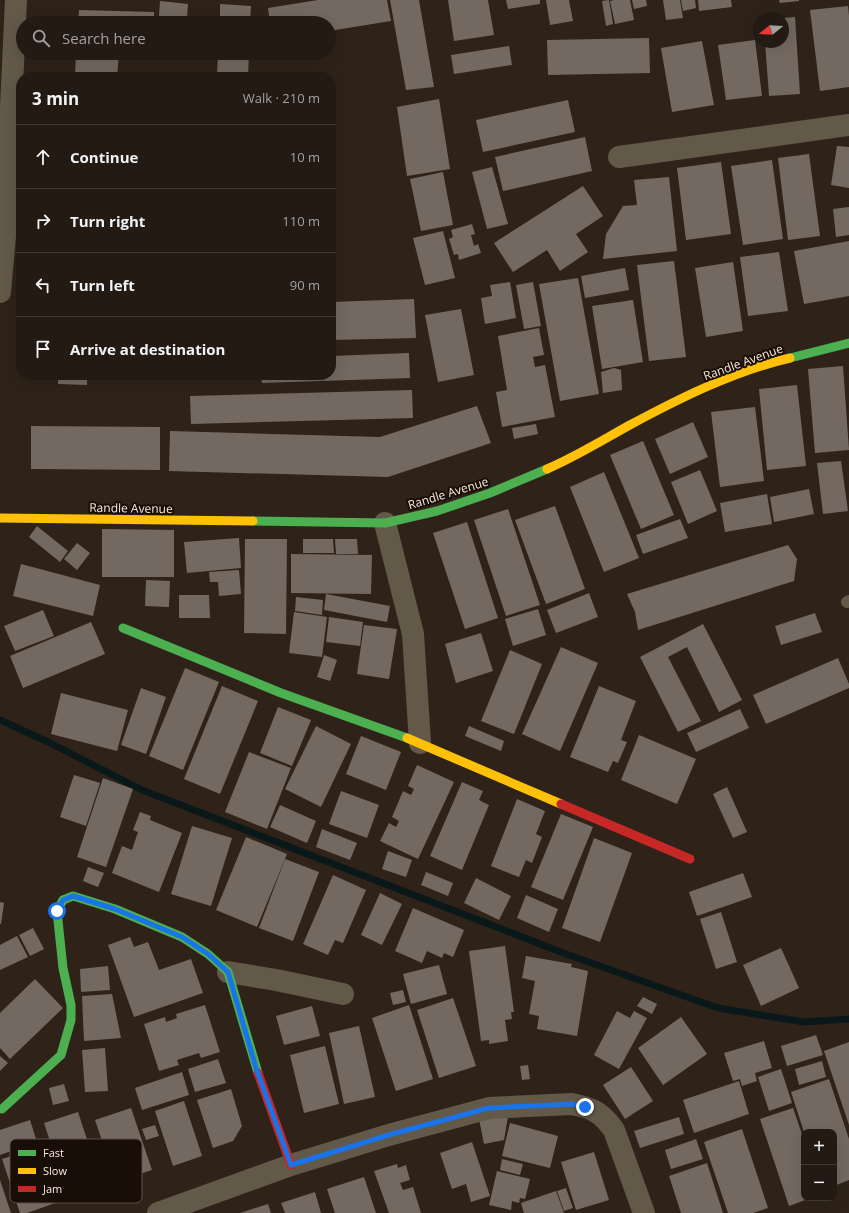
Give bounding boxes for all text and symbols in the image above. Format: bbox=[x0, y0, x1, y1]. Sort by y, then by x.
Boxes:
north arrow bbox=[753, 12, 789, 48]
search box bbox=[16, 16, 336, 60]
icon: search bbox=[30, 27, 52, 49]
text: Search here bbox=[62, 28, 146, 48]
text: 3 min bbox=[32, 87, 79, 110]
text: Walk · 210 m bbox=[243, 89, 320, 107]
icon: ahead bbox=[32, 146, 54, 168]
text: Continue bbox=[70, 147, 138, 167]
text: 10 m bbox=[290, 148, 320, 166]
icon: right bbox=[32, 210, 54, 232]
text: Turn right bbox=[70, 211, 145, 231]
text: 110 m bbox=[282, 212, 320, 230]
icon: left bbox=[32, 274, 54, 296]
text: Turn left bbox=[70, 275, 135, 295]
text: 90 m bbox=[290, 276, 320, 294]
icon: arrive bbox=[32, 338, 54, 360]
text: Arrive at destination bbox=[70, 339, 225, 359]
street label: Randle Avenue bbox=[701, 340, 785, 384]
street label: Randle Avenue bbox=[406, 473, 491, 513]
street label: Randle Avenue bbox=[89, 499, 173, 517]
route start bbox=[48, 902, 66, 920]
route end bbox=[576, 1098, 594, 1116]
map controls bbox=[801, 1129, 837, 1201]
button: + bbox=[801, 1129, 837, 1165]
legend bbox=[10, 1139, 142, 1203]
text: Fast bbox=[43, 1145, 64, 1160]
text: Slow bbox=[43, 1163, 67, 1178]
button: − bbox=[801, 1165, 837, 1201]
text: Jam bbox=[42, 1181, 62, 1196]

